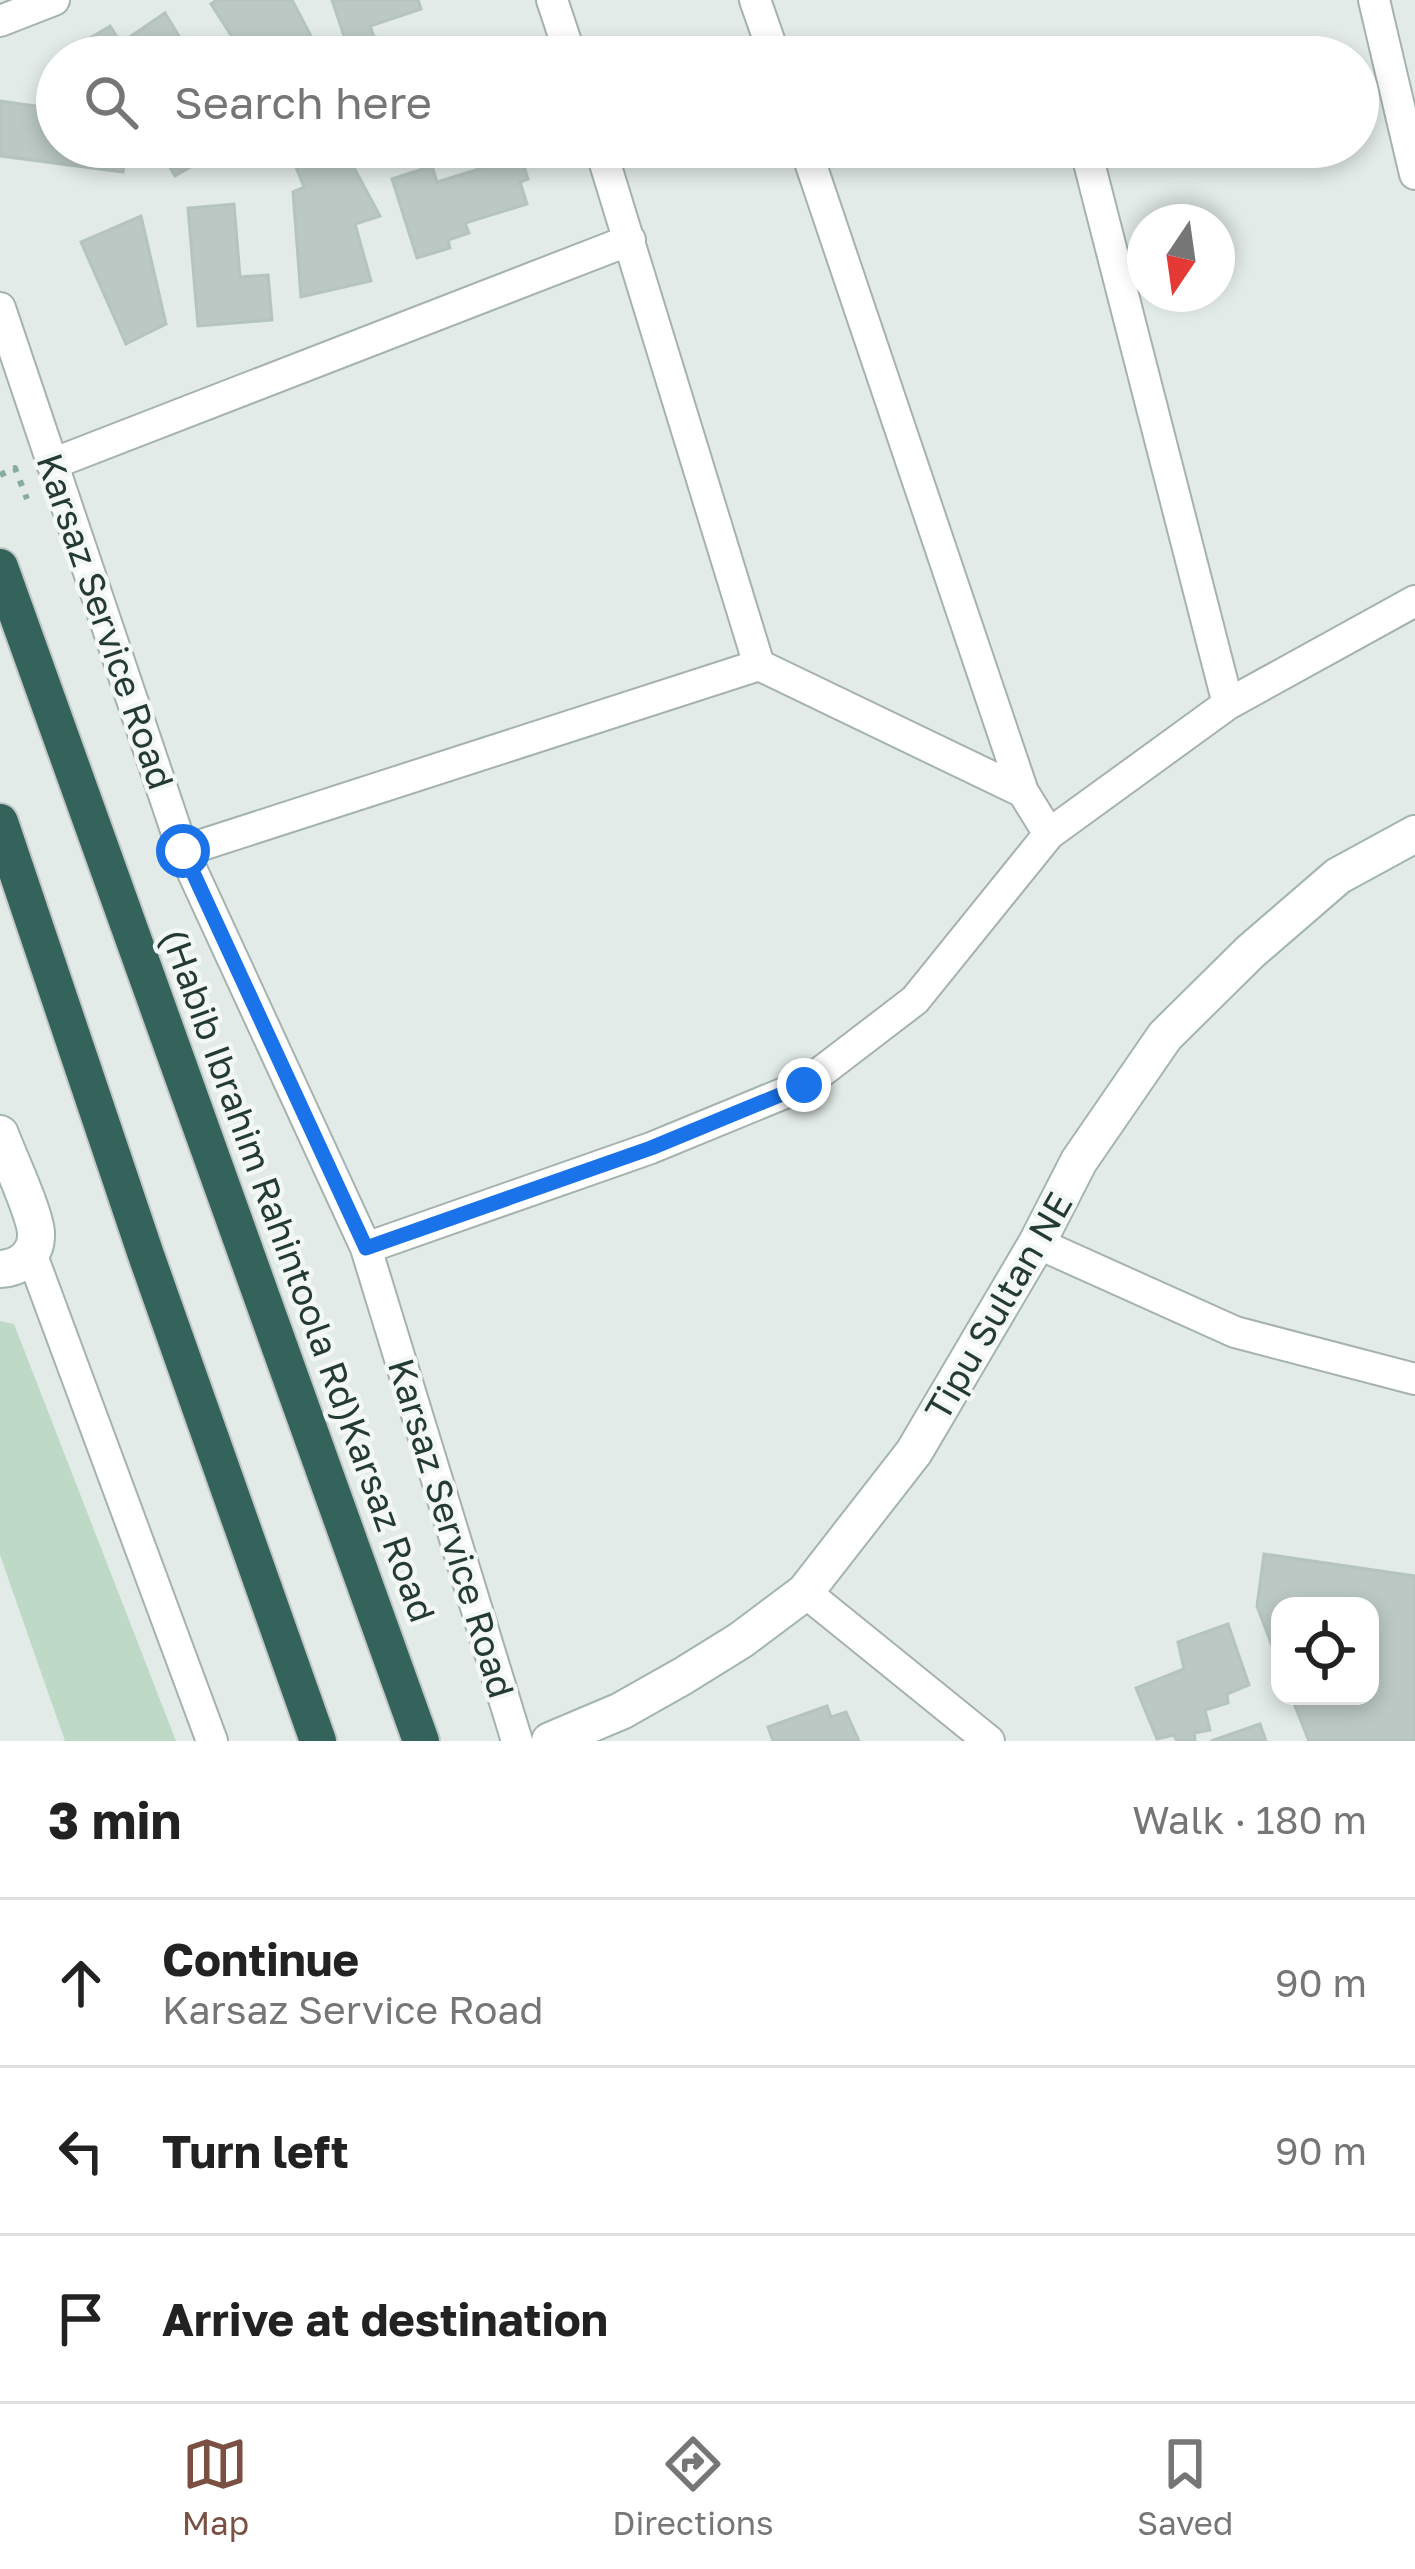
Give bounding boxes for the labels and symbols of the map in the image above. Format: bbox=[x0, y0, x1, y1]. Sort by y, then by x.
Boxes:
north arrow bbox=[1127, 204, 1235, 312]
street label: Karsaz Service Road bbox=[28, 447, 184, 795]
route start bbox=[156, 824, 210, 878]
street label: (Habib Ibrahim Rahintoola Rd)Karsaz Road bbox=[153, 922, 445, 1628]
route end bbox=[777, 1058, 831, 1112]
street label: Tipu Sultan NE bbox=[915, 1185, 1081, 1427]
street label: Karsaz Service Road bbox=[380, 1353, 524, 1703]

